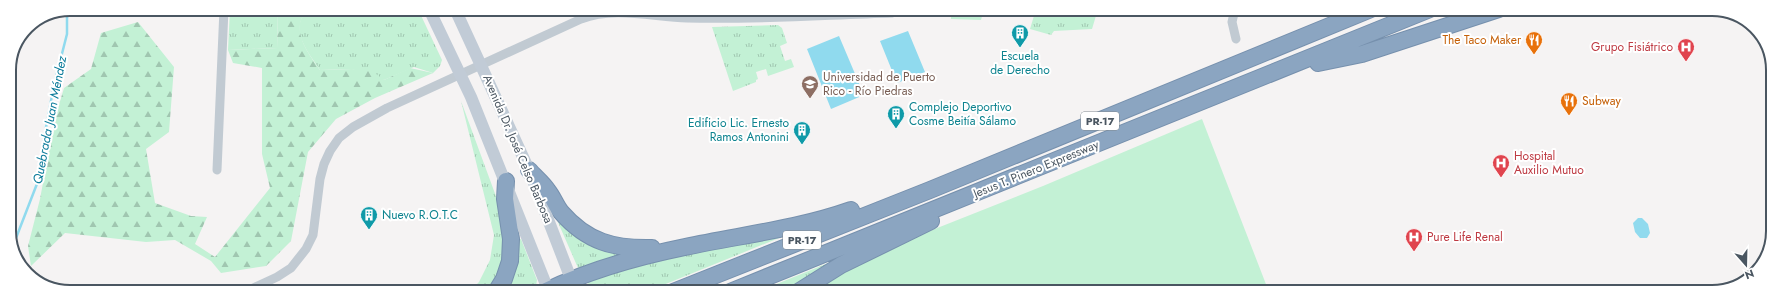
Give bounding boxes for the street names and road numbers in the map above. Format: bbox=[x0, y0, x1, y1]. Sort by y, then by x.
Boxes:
street label: Avenida Dr. José Celso Barbosa bbox=[478, 72, 558, 226]
road number: PR-17 bbox=[1081, 112, 1119, 130]
street label: Jesus T. Pinero Expressway bbox=[969, 135, 1102, 203]
road number: PR-17 bbox=[783, 231, 821, 249]

